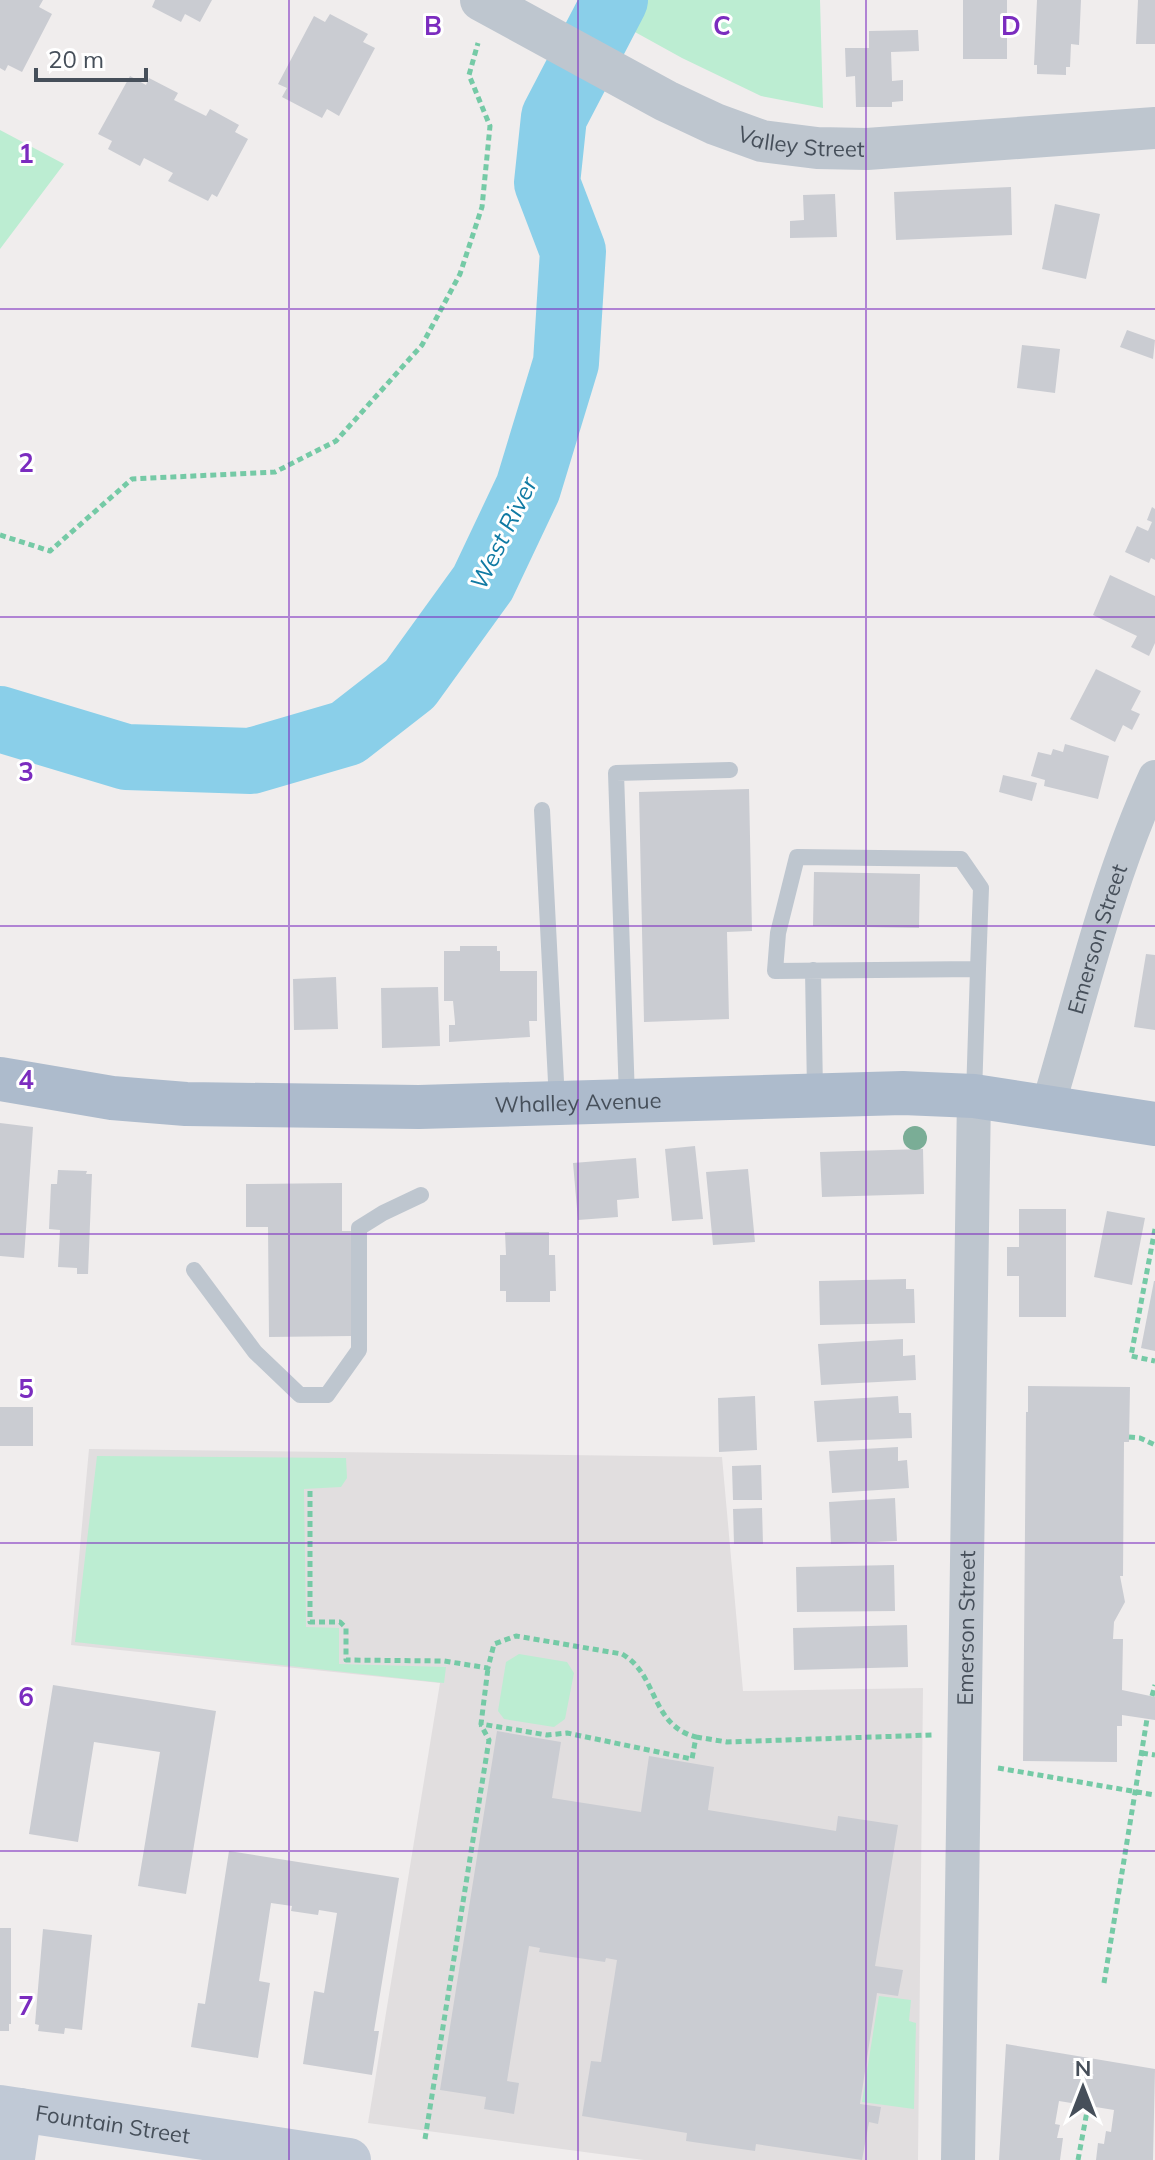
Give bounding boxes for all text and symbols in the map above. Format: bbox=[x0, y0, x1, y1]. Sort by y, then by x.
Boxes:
text: B bbox=[424, 9, 442, 42]
text: C bbox=[713, 9, 731, 42]
text: D bbox=[1001, 9, 1021, 42]
scale bar bbox=[36, 32, 146, 82]
text: 20 m bbox=[48, 44, 104, 74]
street label: Valley Street bbox=[734, 119, 865, 163]
text: 1 bbox=[18, 137, 34, 170]
text: 2 bbox=[18, 446, 34, 479]
water label: West River bbox=[463, 471, 544, 594]
text: 3 bbox=[18, 755, 34, 788]
street label: Emerson Street bbox=[1061, 860, 1133, 1017]
text: 4 bbox=[18, 1063, 34, 1096]
street label: Whalley Avenue bbox=[494, 1086, 662, 1119]
text: 5 bbox=[18, 1372, 34, 1405]
street label: Emerson Street bbox=[951, 1550, 981, 1706]
text: 6 bbox=[18, 1680, 34, 1713]
text: 7 bbox=[18, 1989, 34, 2022]
north arrow bbox=[1043, 2048, 1123, 2128]
text: N bbox=[1075, 2054, 1091, 2082]
street label: Fountain Street bbox=[34, 2099, 192, 2150]

